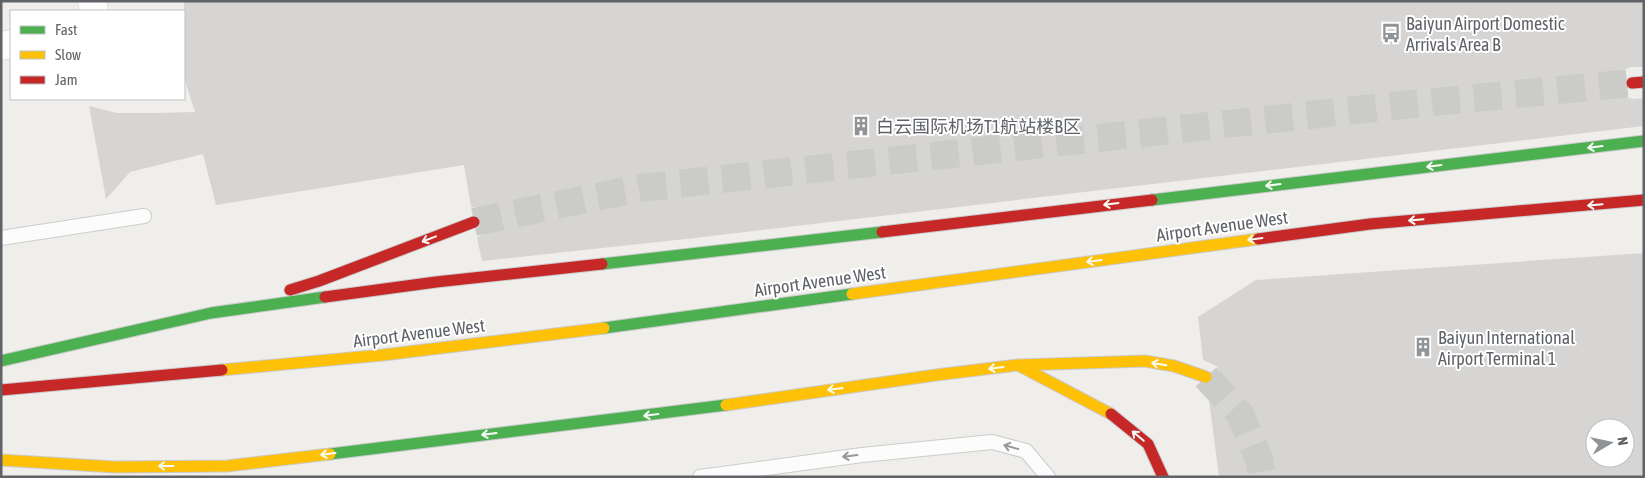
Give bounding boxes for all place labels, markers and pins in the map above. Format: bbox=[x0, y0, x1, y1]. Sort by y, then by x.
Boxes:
place label: Baiyun Airport Domestic Arrivals Area B bbox=[1406, 13, 1565, 55]
bus stop icon: Baiyun Airport Domestic Arrivals Area B bbox=[1380, 22, 1402, 44]
building icon: 白云国际机场T1航站楼B区 bbox=[850, 115, 872, 137]
place label: 白云国际机场T1航站楼B区 bbox=[876, 116, 1081, 137]
place label: Baiyun International Airport Terminal 1 bbox=[1438, 327, 1575, 369]
building icon: Baiyun International Airport Terminal 1 bbox=[1412, 336, 1434, 358]

